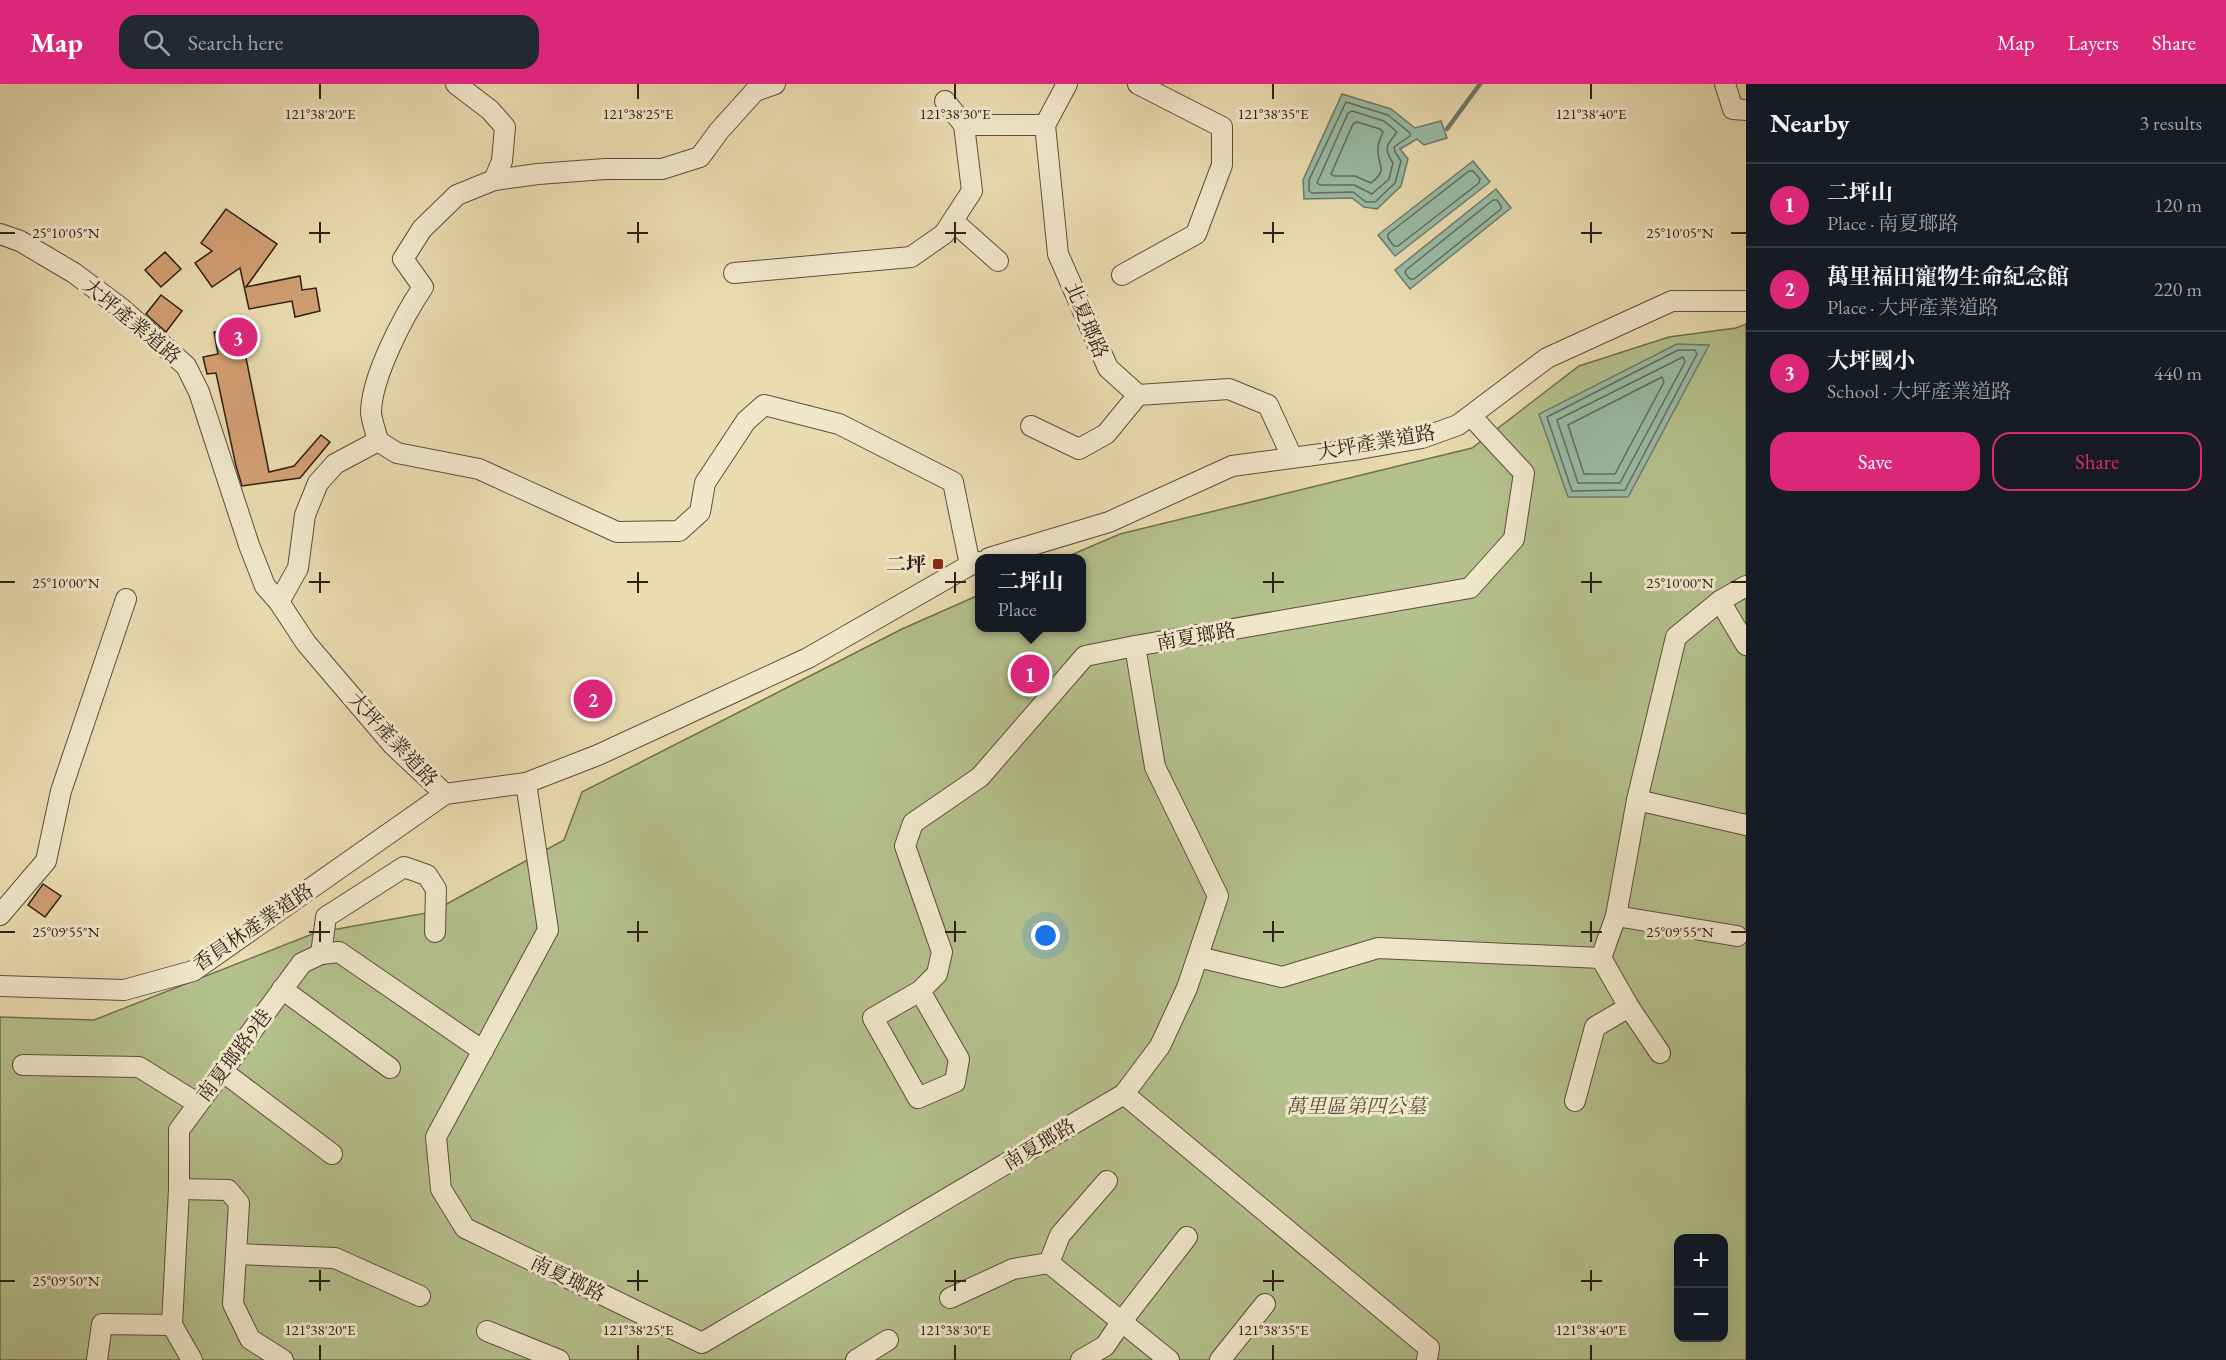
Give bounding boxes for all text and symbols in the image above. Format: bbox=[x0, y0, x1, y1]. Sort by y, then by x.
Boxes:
search box bbox=[119, 15, 539, 69]
text: Map bbox=[30, 24, 83, 60]
icon: search bbox=[140, 26, 173, 59]
text: Search here bbox=[188, 28, 283, 57]
text: Map bbox=[1997, 29, 2035, 56]
text: Layers bbox=[2068, 29, 2119, 56]
text: Share bbox=[2152, 29, 2196, 56]
text: 121°38'20"E bbox=[284, 104, 356, 123]
text: 121°38'25"E bbox=[602, 104, 674, 123]
text: 121°38'30"E bbox=[919, 104, 991, 123]
text: 121°38'35"E bbox=[1237, 104, 1309, 123]
text: 121°38'40"E bbox=[1555, 104, 1627, 123]
text: Nearby bbox=[1770, 106, 1850, 140]
text: 3 results bbox=[2139, 110, 2202, 136]
text: 二坪山 bbox=[1827, 178, 1893, 207]
text: 1 bbox=[1784, 192, 1795, 218]
text: 120 m bbox=[2154, 192, 2202, 218]
text: Place · 南夏瑯路 bbox=[1827, 210, 1958, 236]
text: 25°10'05"N bbox=[32, 223, 100, 242]
text: 25°10'05"N bbox=[1646, 223, 1714, 242]
text: 萬里福田寵物生命紀念館 bbox=[1827, 262, 2069, 291]
street label: 大坪產業道路 bbox=[78, 272, 186, 370]
text: 2 bbox=[1784, 276, 1795, 302]
text: 220 m bbox=[2154, 276, 2202, 302]
street label: 北夏瑯路 bbox=[1059, 278, 1115, 362]
text: Place · 大坪產業道路 bbox=[1827, 294, 1998, 320]
pin: 3 bbox=[218, 314, 258, 360]
text: 大坪國小 bbox=[1827, 346, 1915, 375]
text: 3 bbox=[1784, 360, 1795, 386]
text: 440 m bbox=[2154, 360, 2202, 386]
text: School · 大坪產業道路 bbox=[1827, 378, 2011, 404]
street label: 大坪產業道路 bbox=[1315, 419, 1437, 465]
button: Save bbox=[1770, 432, 1980, 491]
button: Share bbox=[1992, 432, 2202, 491]
place label: 二坪 bbox=[886, 551, 926, 577]
popup bbox=[975, 554, 1086, 632]
marker: 二坪 bbox=[931, 557, 945, 571]
text: 二坪山 bbox=[997, 567, 1064, 596]
text: 25°10'00"N bbox=[32, 573, 100, 592]
text: 25°10'00"N bbox=[1646, 573, 1714, 592]
text: Place bbox=[997, 596, 1037, 622]
street label: 南夏瑯路 bbox=[1154, 616, 1238, 656]
pin: 1 bbox=[1010, 652, 1050, 696]
pin: 2 bbox=[574, 676, 612, 722]
street label: 大坪產業道路 bbox=[343, 686, 443, 792]
street label: 香員林產業道路 bbox=[188, 877, 318, 977]
your location bbox=[1031, 921, 1060, 950]
text: 25°09'55"N bbox=[32, 922, 100, 941]
text: 25°09'55"N bbox=[1646, 922, 1714, 941]
street label: 南夏瑯路9巷 bbox=[191, 1003, 277, 1107]
park label: 萬里區第四公墓 bbox=[1286, 1093, 1429, 1119]
street label: 南夏瑯路 bbox=[998, 1112, 1080, 1176]
map controls bbox=[1674, 1234, 1728, 1342]
button: + bbox=[1674, 1234, 1728, 1288]
street label: 南夏瑯路 bbox=[526, 1249, 610, 1307]
text: 25°09'50"N bbox=[32, 1271, 100, 1290]
button: − bbox=[1674, 1288, 1728, 1342]
text: 121°38'20"E bbox=[284, 1320, 356, 1339]
text: 121°38'25"E bbox=[602, 1320, 674, 1339]
text: 121°38'30"E bbox=[919, 1320, 991, 1339]
text: 121°38'35"E bbox=[1237, 1320, 1309, 1339]
text: 121°38'40"E bbox=[1555, 1320, 1627, 1339]

